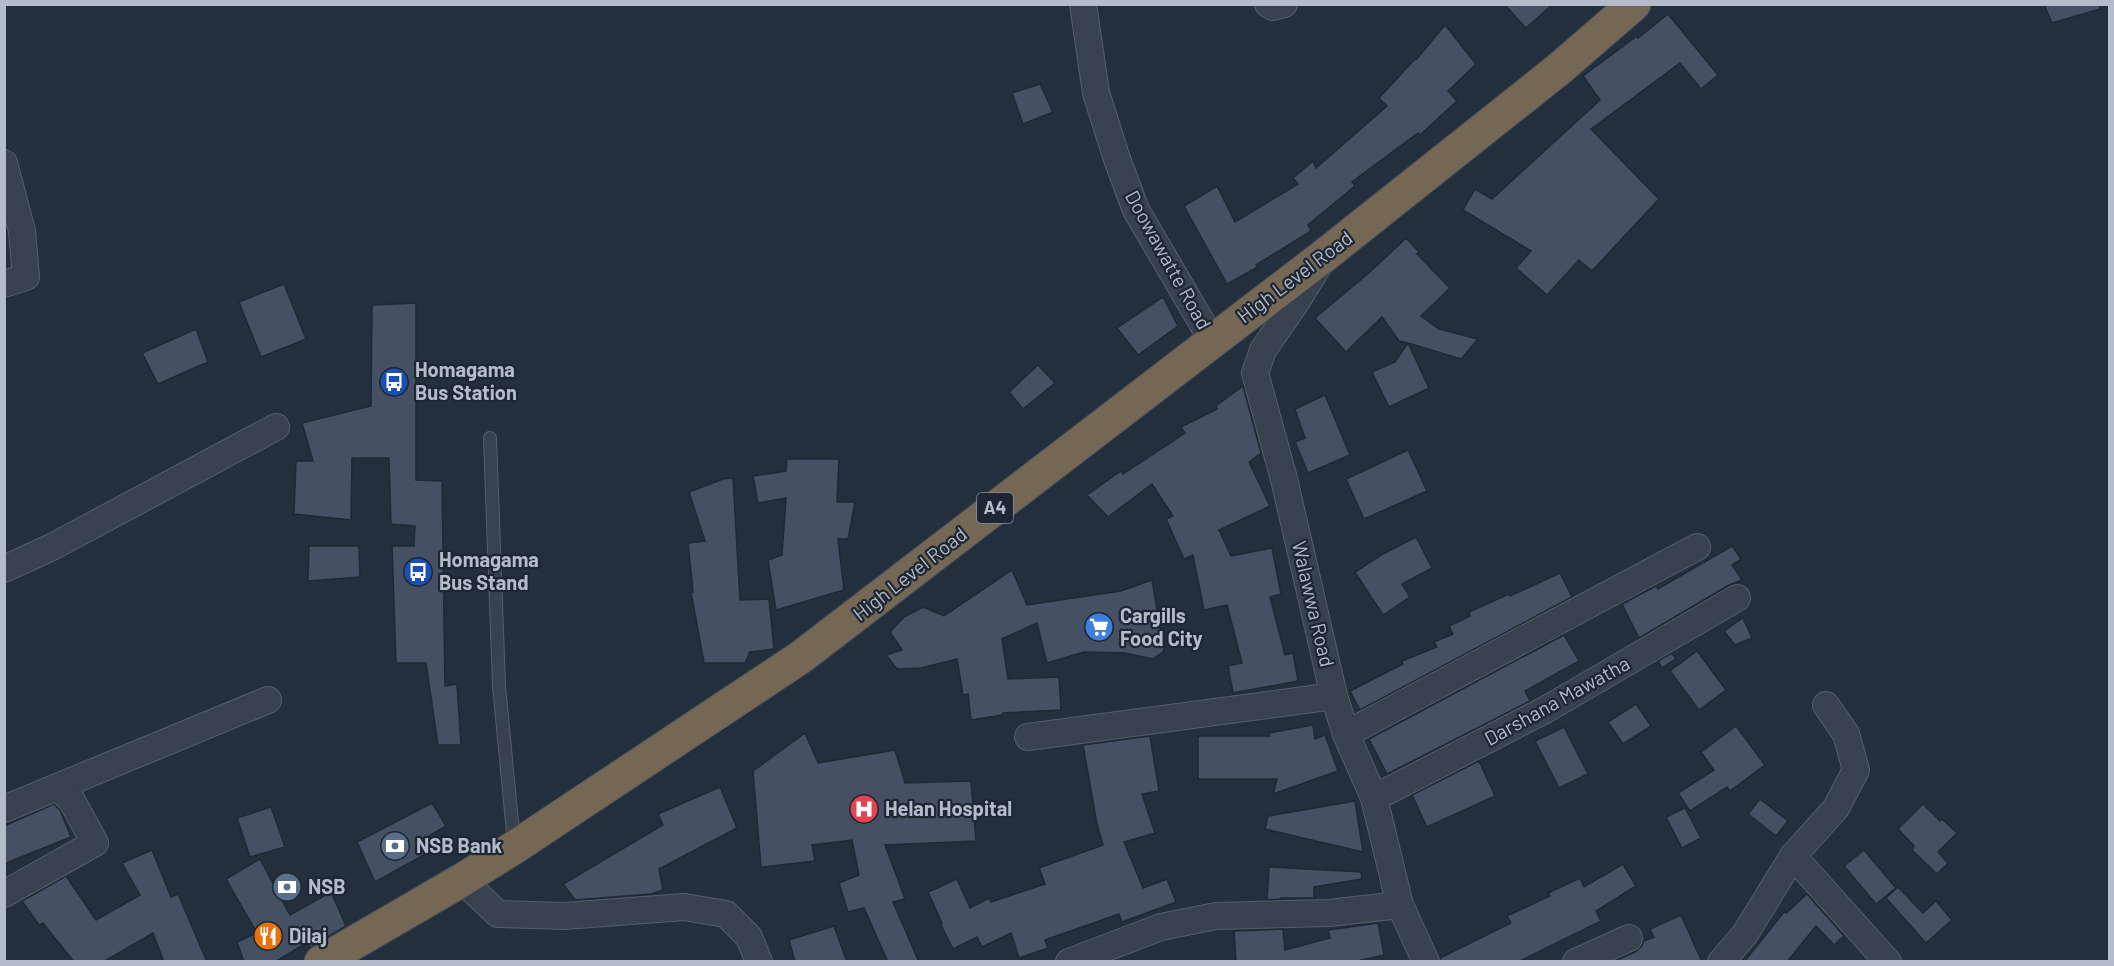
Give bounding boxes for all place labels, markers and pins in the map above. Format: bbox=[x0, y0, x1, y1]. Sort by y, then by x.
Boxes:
place label: Homagama Bus Station bbox=[415, 357, 517, 404]
bus stop icon: Homagama Bus Station bbox=[378, 366, 410, 398]
place label: Homagama Bus Stand bbox=[439, 547, 539, 594]
bus stop icon: Homagama Bus Stand bbox=[402, 556, 434, 588]
place label: Cargills Food City bbox=[1120, 603, 1203, 650]
supermarket icon: Cargills Food City bbox=[1083, 611, 1115, 643]
hospital icon: Helan Hospital bbox=[848, 793, 880, 825]
place label: Helan Hospital bbox=[885, 796, 1012, 820]
bank icon: NSB Bank bbox=[379, 830, 411, 862]
place label: NSB Bank bbox=[416, 833, 502, 857]
bank icon: NSB bbox=[271, 871, 303, 903]
place label: NSB bbox=[308, 874, 346, 898]
restaurant icon: Dilaj bbox=[252, 920, 284, 952]
place label: Dilaj bbox=[289, 923, 327, 947]

